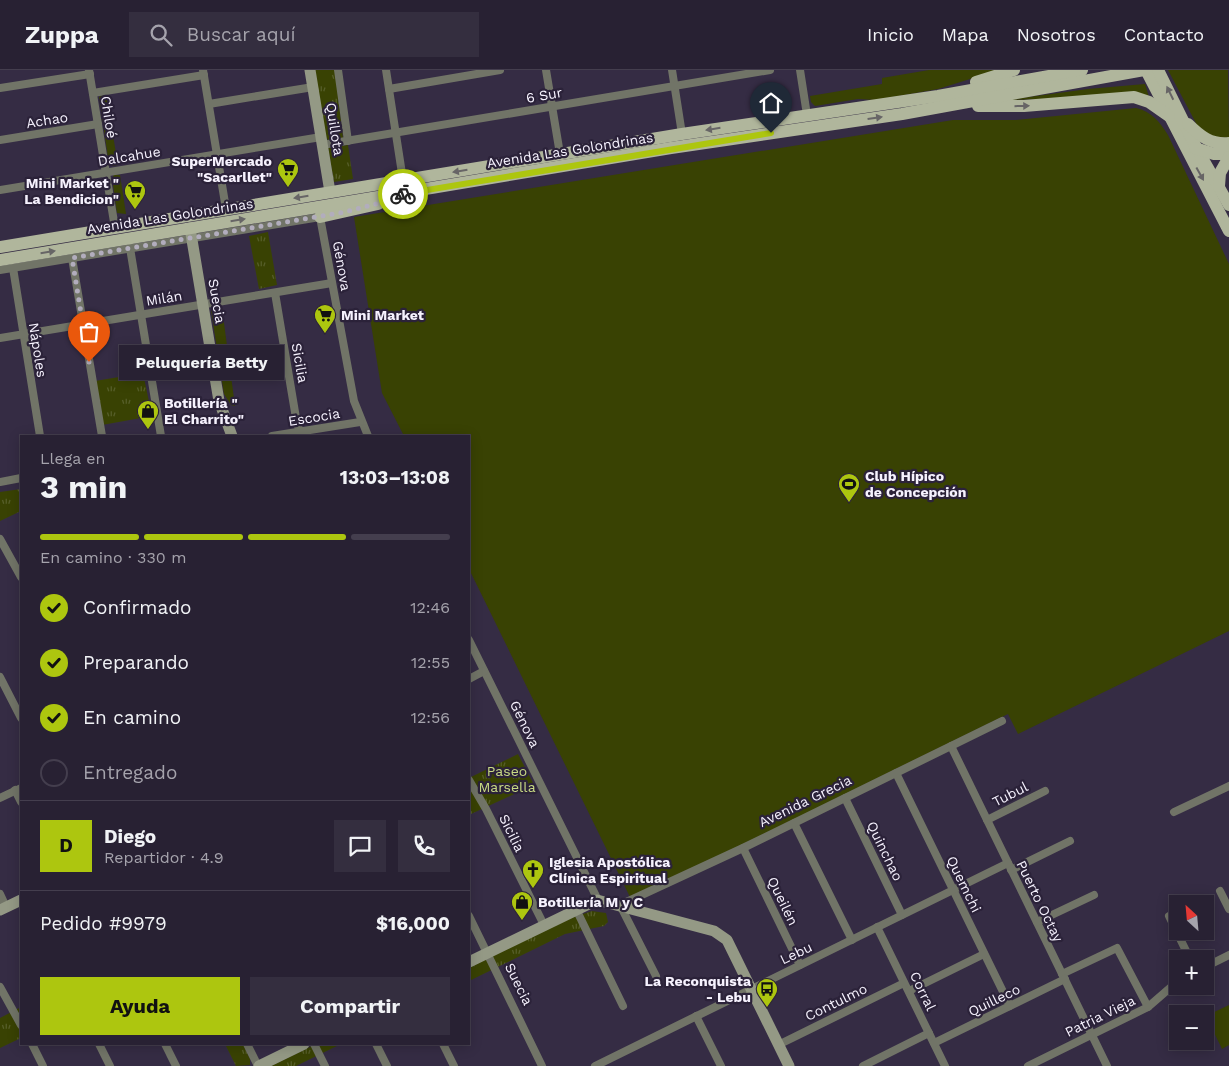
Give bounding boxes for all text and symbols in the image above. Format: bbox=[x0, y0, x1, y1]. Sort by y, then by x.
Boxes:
search box bbox=[129, 12, 479, 57]
text: Zuppa bbox=[25, 21, 99, 49]
icon: search bbox=[147, 21, 175, 49]
text: Buscar aquí bbox=[187, 23, 296, 46]
text: Inicio bbox=[867, 24, 914, 45]
text: Mapa bbox=[942, 24, 989, 45]
text: Nosotros bbox=[1017, 24, 1096, 45]
text: Contacto bbox=[1124, 24, 1204, 45]
pin bbox=[750, 82, 792, 133]
street label: 6 Sur bbox=[525, 84, 564, 106]
one-way arrow bbox=[1166, 86, 1174, 100]
icon: home bbox=[757, 89, 785, 117]
street label: Chiloé bbox=[98, 95, 120, 139]
street label: Quillota bbox=[323, 101, 347, 157]
one-way arrow bbox=[1014, 101, 1030, 109]
street label: Achao bbox=[25, 109, 69, 131]
one-way arrow bbox=[868, 114, 884, 122]
one-way arrow bbox=[705, 125, 721, 133]
street label: Avenida Las Golondrinas bbox=[486, 129, 654, 171]
street label: Dalcahue bbox=[96, 143, 162, 169]
place label: SuperMercado "Sacarllet" bbox=[172, 153, 272, 185]
supermarket icon: SuperMercado "Sacarllet" bbox=[276, 157, 300, 188]
one-way arrow bbox=[451, 167, 467, 175]
one-way arrow bbox=[1195, 168, 1204, 181]
courier bbox=[378, 169, 428, 219]
place label: Mini Market " La Bendicion" bbox=[24, 175, 119, 207]
supermarket icon: Mini Market " La Bendicion" bbox=[123, 179, 147, 210]
icon: bike bbox=[389, 180, 417, 208]
one-way arrow bbox=[293, 193, 309, 201]
street label: Avenida Las Golondrinas bbox=[86, 195, 254, 237]
one-way arrow bbox=[230, 216, 246, 224]
street label: Génova bbox=[330, 240, 354, 292]
one-way arrow bbox=[40, 247, 56, 255]
street label: Suecia bbox=[205, 277, 229, 325]
street label: Milán bbox=[145, 287, 183, 309]
supermarket icon: Mini Market bbox=[313, 303, 337, 334]
place label: Mini Market bbox=[341, 307, 424, 323]
pin bbox=[68, 311, 110, 362]
icon: bag bbox=[75, 318, 103, 346]
street label: Nápoles bbox=[26, 322, 50, 378]
street label: Sicilia bbox=[289, 342, 311, 384]
callout: Peluquería Betty bbox=[119, 344, 284, 380]
text: Peluquería Betty bbox=[136, 353, 267, 372]
place label: Botillería " El Charrito" bbox=[164, 395, 244, 427]
shop icon: Botillería " El Charrito" bbox=[136, 399, 160, 430]
street label: Escocia bbox=[287, 405, 341, 429]
text: Llega en bbox=[40, 449, 106, 468]
text: 13:03–13:08 bbox=[340, 466, 450, 489]
text: 3 min bbox=[40, 468, 127, 506]
place label: Club Hípico de Concepción bbox=[865, 468, 966, 500]
sports icon: Club Hípico de Concepción bbox=[837, 472, 861, 503]
text: En camino · 330 m bbox=[40, 548, 186, 567]
icon: check bbox=[40, 594, 68, 622]
text: Confirmado bbox=[83, 596, 192, 619]
text: 12:46 bbox=[410, 598, 450, 617]
icon: check bbox=[40, 649, 68, 677]
text: Preparando bbox=[83, 651, 189, 674]
text: 12:55 bbox=[411, 653, 450, 672]
street label: Génova bbox=[507, 698, 543, 750]
icon: check bbox=[40, 704, 68, 732]
text: En camino bbox=[83, 706, 181, 729]
text: 12:56 bbox=[411, 708, 450, 727]
text: Entregado bbox=[83, 761, 177, 784]
park label: Paseo Marsella bbox=[478, 763, 536, 795]
street label: Avenida Grecia bbox=[756, 772, 854, 830]
street label: Tubul bbox=[989, 778, 1031, 810]
street label: Sicilia bbox=[496, 811, 528, 855]
street label: Quinchao bbox=[864, 819, 906, 883]
button: chat bbox=[334, 820, 386, 872]
button: phone bbox=[398, 820, 450, 872]
text: Diego bbox=[104, 825, 156, 848]
text: D bbox=[59, 834, 73, 857]
text: Repartidor · 4.9 bbox=[104, 848, 224, 867]
street label: Quemchi bbox=[943, 853, 985, 915]
place label: Iglesia Apostólica Clínica Espiritual bbox=[549, 854, 671, 886]
church icon: Iglesia Apostólica Clínica Espiritual bbox=[521, 858, 545, 889]
street label: Puerto Octay bbox=[1013, 858, 1067, 945]
street label: Queilén bbox=[764, 874, 802, 928]
shop icon: Botillería M y C bbox=[510, 890, 534, 921]
place label: Botillería M y C bbox=[538, 894, 644, 910]
north arrow bbox=[1169, 895, 1214, 940]
map controls bbox=[1169, 895, 1214, 1050]
text: Pedido #9979 bbox=[40, 912, 167, 935]
text: $16,000 bbox=[376, 912, 450, 935]
street label: Lebu bbox=[777, 938, 815, 968]
button: + bbox=[1169, 950, 1214, 995]
street label: Suecia bbox=[502, 960, 536, 1008]
street label: Corral bbox=[907, 969, 940, 1014]
place label: La Reconquista - Lebu bbox=[645, 973, 752, 1005]
button: Ayuda bbox=[40, 977, 240, 1035]
button: Compartir bbox=[250, 977, 450, 1035]
bus stop icon: La Reconquista - Lebu bbox=[755, 977, 779, 1008]
street label: Contulmo bbox=[802, 980, 870, 1024]
street label: Quilleco bbox=[965, 981, 1023, 1019]
street label: Patria Vieja bbox=[1062, 992, 1138, 1040]
button: − bbox=[1169, 1005, 1214, 1050]

